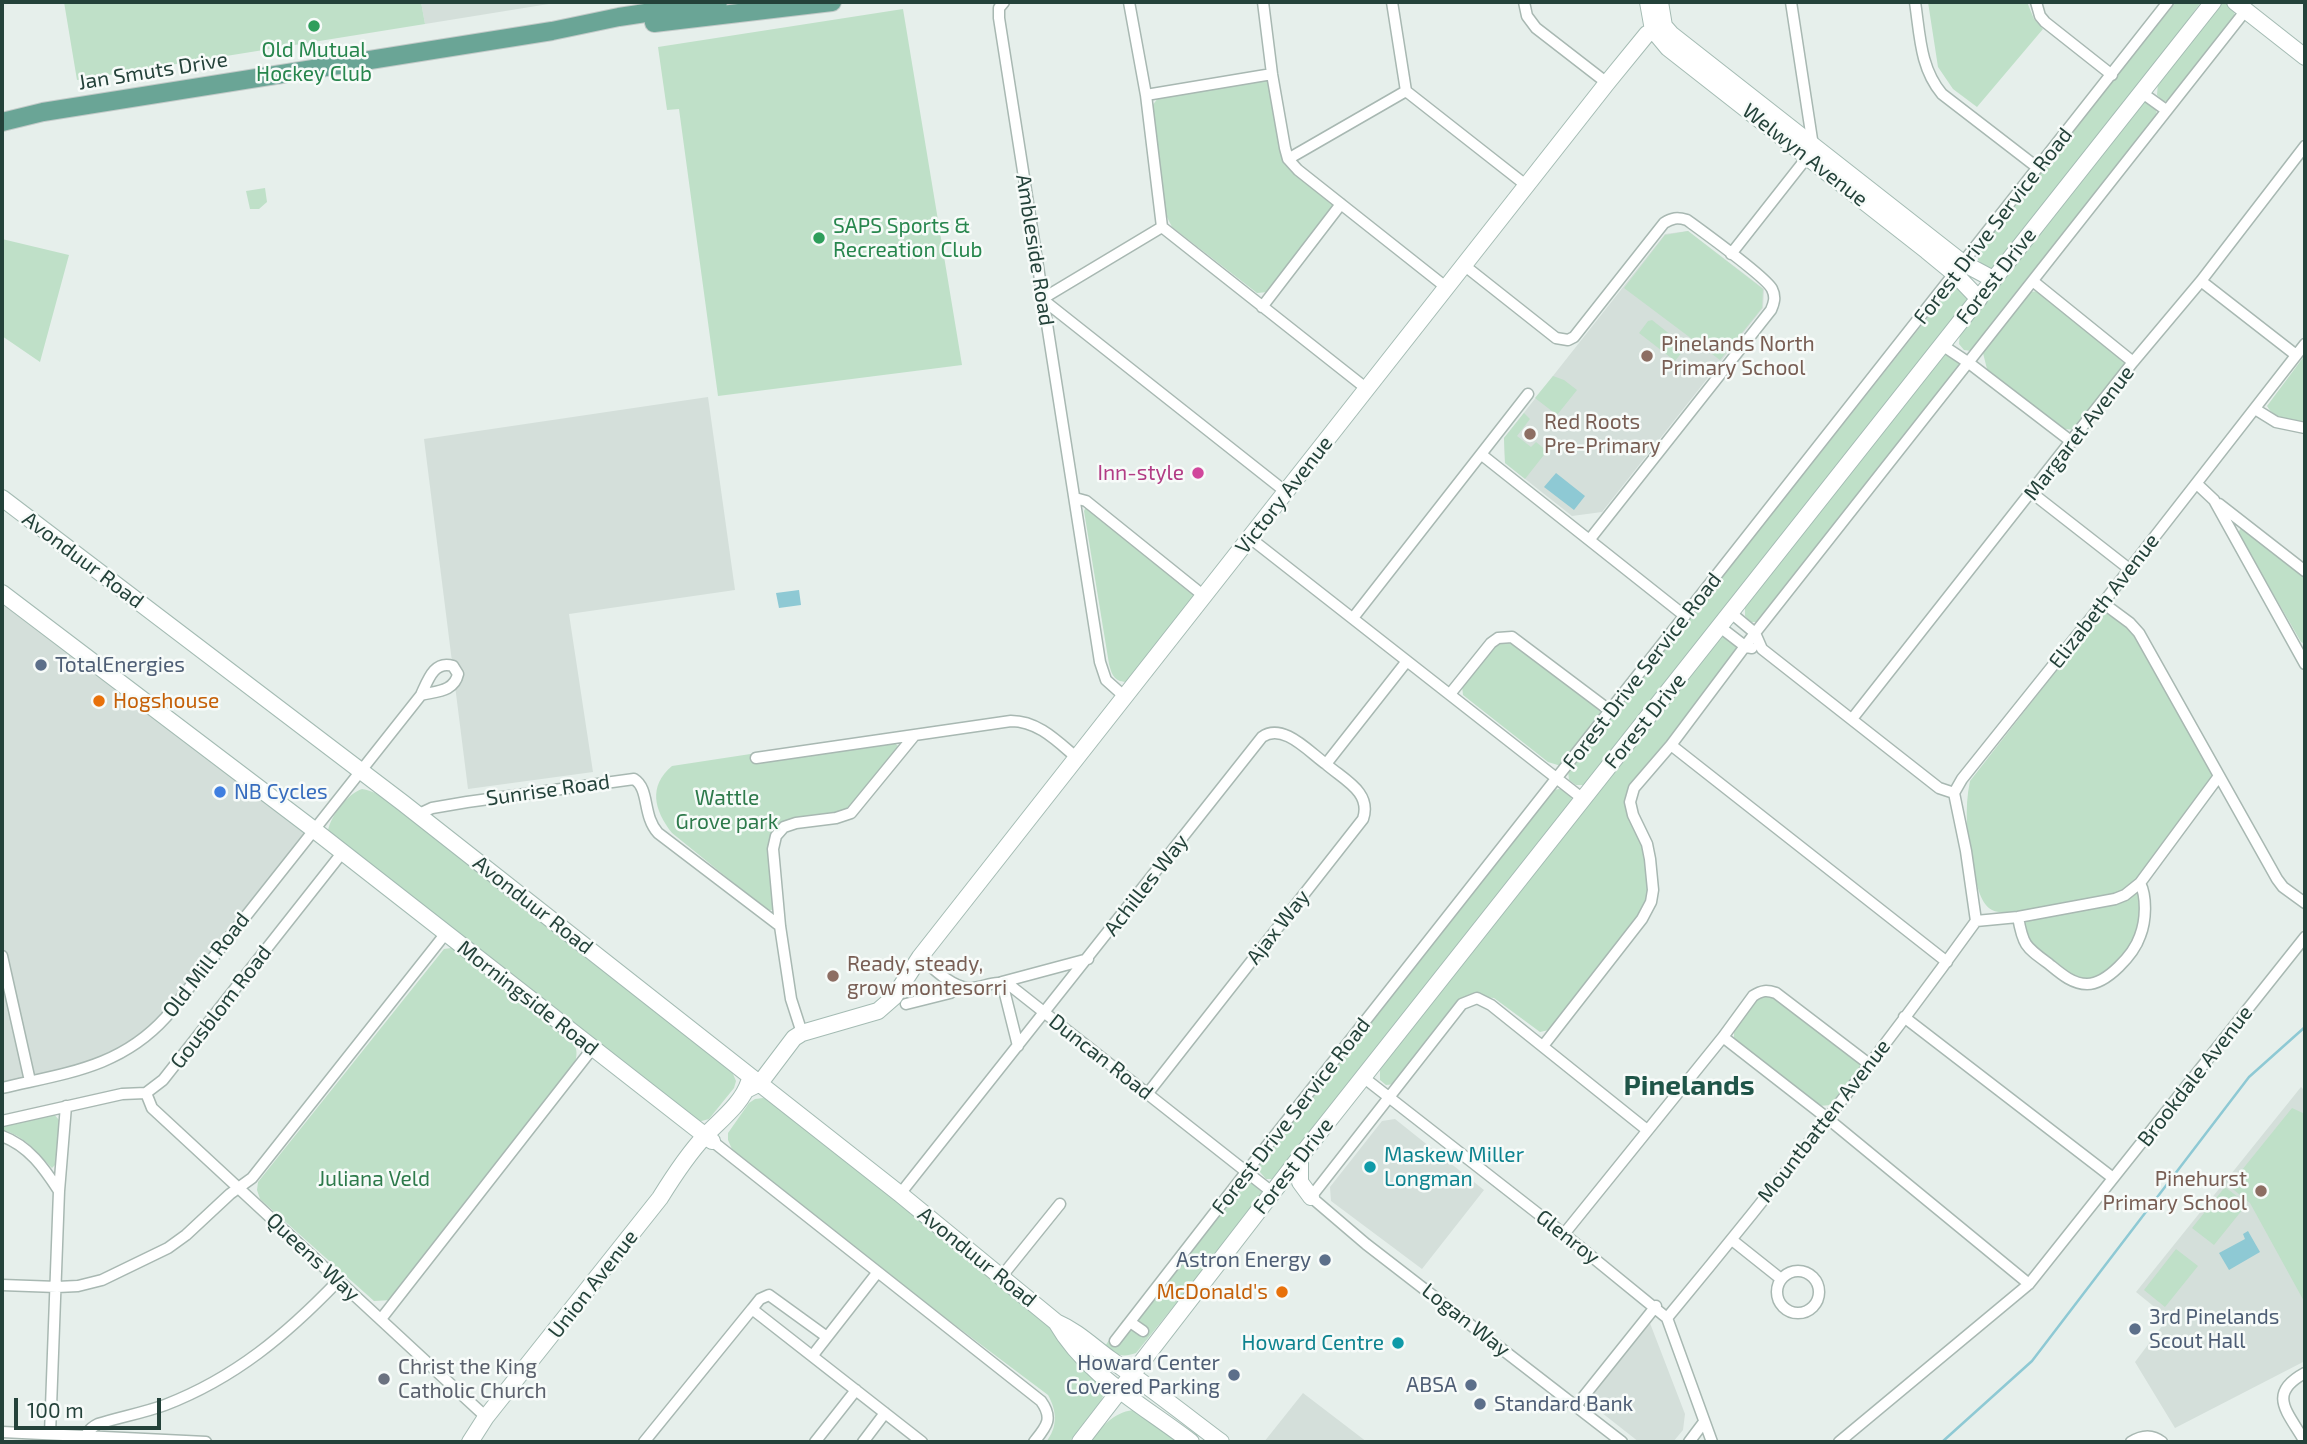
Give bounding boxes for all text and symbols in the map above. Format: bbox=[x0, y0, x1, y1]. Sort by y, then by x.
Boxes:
marker: Old Mutual Hockey Club bbox=[306, 18, 322, 34]
place label: Old Mutual Hockey Club bbox=[256, 37, 372, 87]
street label: Jan Smuts Drive bbox=[77, 47, 229, 95]
street label: Welwyn Avenue bbox=[1737, 98, 1873, 212]
street label: Forest Drive Service Road bbox=[1908, 123, 2078, 329]
street label: Ambleside Road bbox=[1011, 172, 1059, 328]
place label: SAPS Sports & Recreation Club bbox=[833, 213, 983, 263]
street label: Forest Drive bbox=[1951, 223, 2041, 329]
marker: SAPS Sports & Recreation Club bbox=[811, 230, 827, 246]
place label: Pinelands North Primary School bbox=[1661, 331, 1815, 381]
marker: Pinelands North Primary School bbox=[1639, 348, 1655, 364]
street label: Margaret Avenue bbox=[2019, 361, 2139, 505]
place label: Red Roots Pre-Primary bbox=[1544, 409, 1661, 459]
marker: Red Roots Pre-Primary bbox=[1522, 426, 1538, 442]
street label: Victory Avenue bbox=[1230, 431, 1338, 559]
place label: Inn-style bbox=[1097, 460, 1184, 486]
marker: Inn-style bbox=[1190, 465, 1206, 481]
street label: Avonduur Road bbox=[17, 506, 149, 614]
street label: Elizabeth Avenue bbox=[2044, 529, 2164, 673]
street label: Forest Drive Service Road bbox=[1557, 568, 1727, 774]
place label: TotalEnergies bbox=[55, 652, 185, 678]
marker: TotalEnergies bbox=[33, 657, 49, 673]
street label: Forest Drive bbox=[1599, 668, 1691, 774]
place label: Hogshouse bbox=[113, 688, 219, 714]
marker: Hogshouse bbox=[91, 693, 107, 709]
street label: Sunrise Road bbox=[485, 769, 611, 811]
place label: NB Cycles bbox=[234, 779, 328, 805]
marker: NB Cycles bbox=[212, 784, 228, 800]
park label: Wattle Grove park bbox=[676, 785, 778, 835]
street label: Achilles Way bbox=[1098, 829, 1194, 941]
street label: Avonduur Road bbox=[468, 850, 598, 960]
street label: Ajax Way bbox=[1241, 885, 1315, 969]
street label: Old Mill Road bbox=[157, 908, 255, 1022]
street label: Morningside Road bbox=[452, 935, 604, 1061]
street label: Gousblom Road bbox=[165, 940, 277, 1074]
place label: Ready, steady, grow montesorri bbox=[847, 951, 1007, 1001]
marker: Ready, steady, grow montesorri bbox=[825, 968, 841, 984]
street label: Brookdale Avenue bbox=[2132, 1001, 2258, 1151]
street label: Duncan Road bbox=[1044, 1009, 1158, 1105]
street label: Forest Drive Service Road bbox=[1206, 1013, 1376, 1219]
street label: Mountbatten Avenue bbox=[1752, 1034, 1896, 1208]
district label: Pinelands bbox=[1623, 1069, 1755, 1103]
street label: Forest Drive bbox=[1248, 1113, 1338, 1219]
place label: Maskew Miller Longman bbox=[1384, 1142, 1524, 1192]
marker: Maskew Miller Longman bbox=[1362, 1159, 1378, 1175]
park label: Juliana Veld bbox=[318, 1166, 430, 1192]
place label: Pinehurst Primary School bbox=[2102, 1166, 2247, 1216]
marker: Pinehurst Primary School bbox=[2253, 1183, 2269, 1199]
street label: Avonduur Road bbox=[913, 1202, 1041, 1312]
street label: Glenroy bbox=[1531, 1204, 1605, 1270]
street label: Queens Way bbox=[261, 1207, 365, 1307]
street label: Union Avenue bbox=[543, 1225, 643, 1343]
place label: Astron Energy bbox=[1176, 1247, 1311, 1273]
marker: Astron Energy bbox=[1317, 1252, 1333, 1268]
street label: Logan Way bbox=[1417, 1278, 1515, 1362]
place label: McDonald's bbox=[1156, 1279, 1268, 1305]
marker: McDonald's bbox=[1274, 1284, 1290, 1300]
place label: 3rd Pinelands Scout Hall bbox=[2149, 1304, 2279, 1354]
marker: 3rd Pinelands Scout Hall bbox=[2127, 1321, 2143, 1337]
place label: Howard Centre bbox=[1242, 1330, 1384, 1356]
marker: Howard Centre bbox=[1390, 1335, 1406, 1351]
place label: Howard Center Covered Parking bbox=[1066, 1350, 1220, 1400]
place label: Christ the King Catholic Church bbox=[398, 1354, 547, 1404]
marker: Howard Center Covered Parking bbox=[1226, 1367, 1242, 1383]
marker: Christ the King Catholic Church bbox=[376, 1371, 392, 1387]
place label: ABSA bbox=[1406, 1372, 1457, 1398]
marker: ABSA bbox=[1463, 1377, 1479, 1393]
scale bar bbox=[18, 1384, 164, 1428]
place label: Standard Bank bbox=[1494, 1391, 1633, 1417]
marker: Standard Bank bbox=[1472, 1396, 1488, 1412]
text: 100 m bbox=[27, 1397, 84, 1422]

